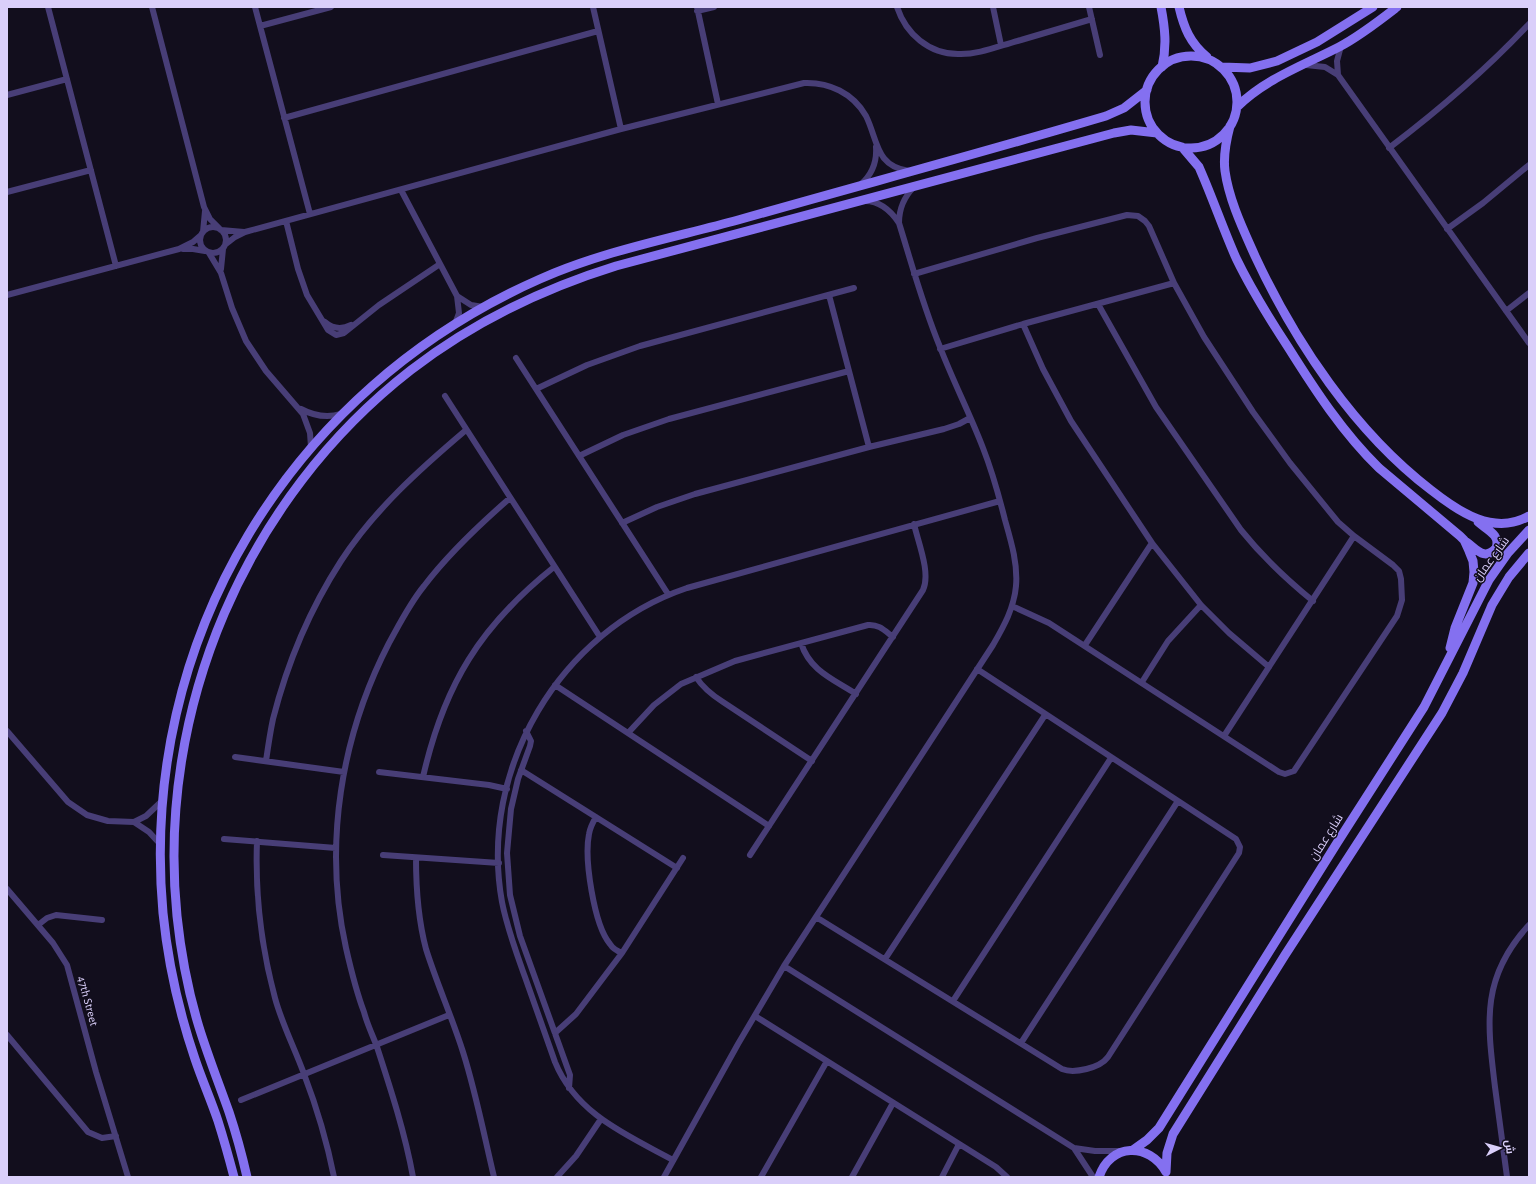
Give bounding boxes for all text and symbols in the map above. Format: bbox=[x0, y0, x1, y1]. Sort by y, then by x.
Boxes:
street label: شارع عمان bbox=[1471, 534, 1513, 585]
street label: شارع عمان bbox=[1307, 812, 1347, 863]
street label: 47th Street bbox=[76, 975, 100, 1027]
north arrow bbox=[1480, 1128, 1520, 1168]
text: ش bbox=[1502, 1139, 1516, 1155]

